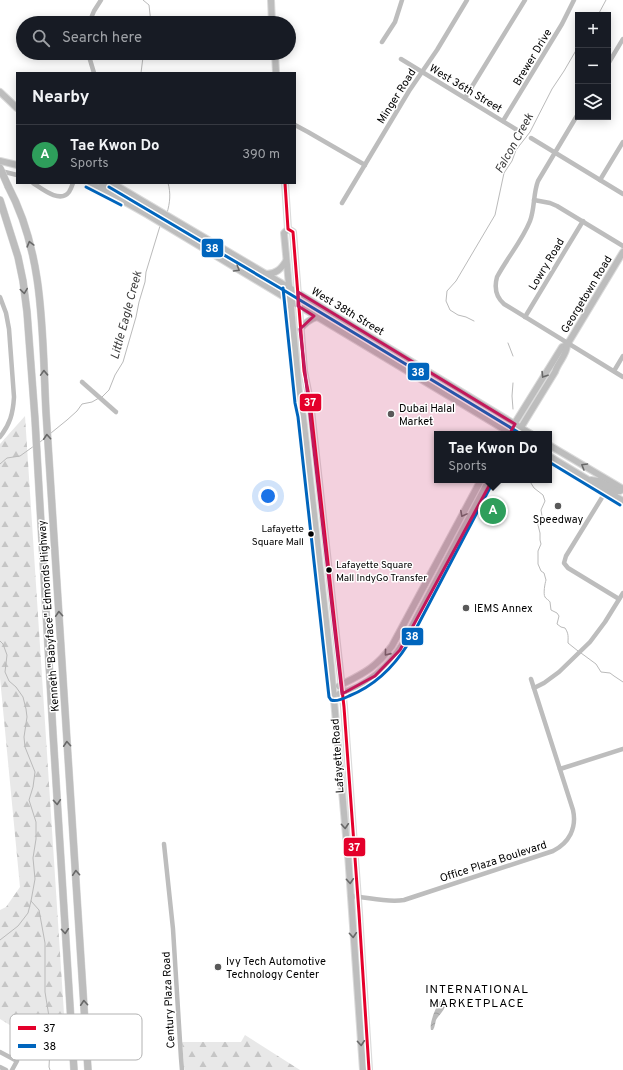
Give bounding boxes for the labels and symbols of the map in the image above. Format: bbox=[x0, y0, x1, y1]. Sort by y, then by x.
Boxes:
street label: Brewer Drive bbox=[510, 27, 555, 88]
street label: West 36th Street bbox=[426, 62, 505, 116]
street label: Minger Road bbox=[374, 66, 419, 127]
water label: Falcon Creek bbox=[492, 110, 538, 176]
street label: Lowry Road bbox=[526, 236, 568, 293]
line badge: 38 bbox=[201, 238, 224, 258]
one-way arrow bbox=[26, 241, 35, 248]
text: 38 bbox=[205, 242, 219, 256]
street label: Georgetown Road bbox=[558, 253, 615, 336]
one-way arrow bbox=[232, 265, 240, 272]
water label: Little Eagle Creek bbox=[107, 268, 147, 361]
street label: West 38th Street bbox=[308, 285, 387, 339]
one-way arrow bbox=[19, 288, 28, 294]
line badge: 38 bbox=[407, 362, 430, 381]
text: 38 bbox=[411, 366, 425, 380]
one-way arrow bbox=[40, 370, 48, 376]
one-way arrow bbox=[542, 371, 549, 378]
line badge: 37 bbox=[299, 393, 322, 412]
text: 37 bbox=[304, 396, 316, 410]
place label: Dubai Halal Market bbox=[399, 402, 455, 429]
marker: Dubai Halal Market bbox=[386, 409, 396, 419]
one-way arrow bbox=[43, 434, 52, 440]
one-way arrow bbox=[582, 464, 589, 471]
your location bbox=[258, 486, 278, 506]
pin: A bbox=[480, 496, 506, 526]
marker: Speedway bbox=[553, 501, 563, 511]
one-way arrow bbox=[460, 510, 468, 517]
place label: Speedway bbox=[533, 513, 584, 527]
street label: Kenneth "Babyface" Edmonds Highway bbox=[35, 519, 63, 712]
place label: Lafayette Square Mall bbox=[252, 523, 304, 549]
marker: Lafayette Square Mall bbox=[306, 529, 316, 539]
place label: Lafayette Square Mall IndyGo Transfer bbox=[336, 559, 427, 585]
marker: Lafayette Square Mall IndyGo Transfer bbox=[324, 565, 334, 575]
place label: IEMS Annex bbox=[474, 602, 533, 616]
marker: IEMS Annex bbox=[461, 603, 471, 613]
one-way arrow bbox=[54, 611, 63, 617]
line badge: 38 bbox=[401, 627, 424, 646]
text: 38 bbox=[405, 630, 419, 644]
one-way arrow bbox=[385, 648, 392, 655]
street label: Lafayette Road bbox=[328, 718, 348, 794]
one-way arrow bbox=[63, 741, 72, 747]
one-way arrow bbox=[53, 798, 62, 805]
one-way arrow bbox=[340, 823, 349, 829]
line badge: 37 bbox=[343, 837, 366, 857]
street label: Office Plaza Boulevard bbox=[438, 838, 549, 886]
text: 37 bbox=[348, 841, 360, 855]
one-way arrow bbox=[71, 870, 80, 876]
one-way arrow bbox=[345, 878, 354, 884]
one-way arrow bbox=[61, 928, 70, 934]
one-way arrow bbox=[349, 932, 358, 938]
street label: Century Plaza Road bbox=[159, 951, 179, 1049]
place label: Ivy Tech Automotive Technology Center bbox=[226, 955, 326, 982]
marker: Ivy Tech Automotive Technology Center bbox=[213, 962, 223, 972]
district label: INTERNATIONAL MARKETPLACE bbox=[425, 982, 529, 1012]
one-way arrow bbox=[80, 1000, 88, 1006]
legend bbox=[10, 1014, 142, 1060]
text: 37 bbox=[43, 1022, 56, 1036]
text: 38 bbox=[43, 1040, 56, 1054]
one-way arrow bbox=[356, 1040, 365, 1046]

